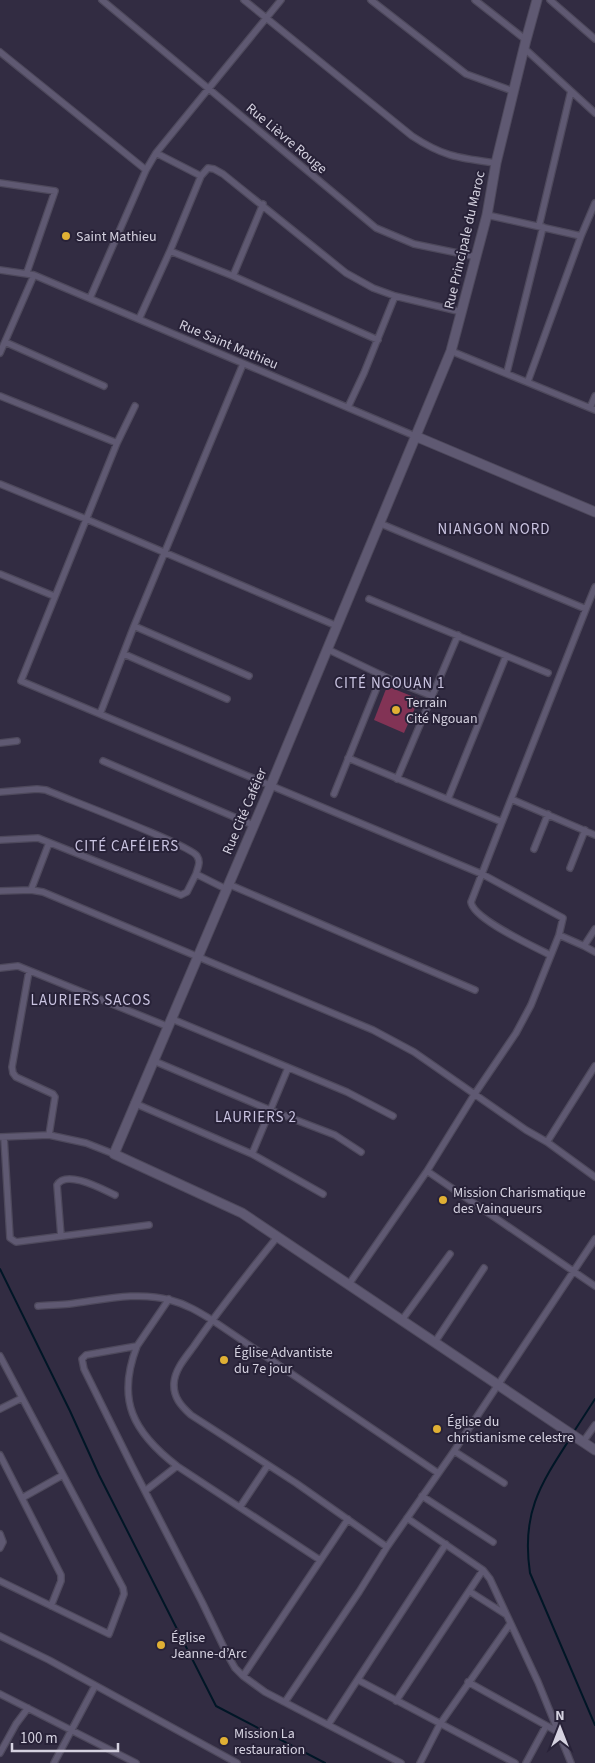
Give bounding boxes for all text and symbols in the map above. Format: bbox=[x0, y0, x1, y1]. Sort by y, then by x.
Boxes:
street label: Rue Lièvre Rouge bbox=[241, 99, 331, 179]
street label: Rue Principale du Maroc bbox=[439, 169, 491, 311]
place label: Saint Mathieu bbox=[76, 227, 157, 247]
marker: Saint Mathieu bbox=[60, 230, 72, 242]
street label: Rue Saint Mathieu bbox=[176, 315, 281, 375]
district label: NIANGON NORD bbox=[438, 519, 550, 540]
district label: CITÉ NGOUAN 1 bbox=[334, 673, 446, 694]
place label: Terrain Cité Ngouan bbox=[406, 693, 478, 729]
marker: Terrain Cité Ngouan bbox=[390, 704, 402, 716]
street label: Rue Cité Caféier bbox=[218, 765, 272, 858]
district label: CITÉ CAFÉIERS bbox=[75, 836, 179, 857]
district label: LAURIERS SACOS bbox=[31, 990, 151, 1011]
district label: LAURIERS 2 bbox=[215, 1107, 297, 1128]
place label: Mission Charismatique des Vainqueurs bbox=[453, 1183, 586, 1219]
marker: Mission Charismatique des Vainqueurs bbox=[437, 1194, 449, 1206]
place label: Église Advantiste du 7e jour bbox=[234, 1343, 333, 1379]
marker: Église Advantiste du 7e jour bbox=[218, 1354, 230, 1366]
place label: Église du christianisme celestre bbox=[447, 1412, 574, 1448]
marker: Église du christianisme celestre bbox=[431, 1423, 443, 1435]
place label: Église Jeanne-d’Arc bbox=[171, 1628, 248, 1664]
marker: Église Jeanne-d’Arc bbox=[155, 1639, 167, 1651]
north arrow bbox=[535, 1703, 585, 1753]
text: N bbox=[555, 1706, 565, 1726]
scale bar bbox=[12, 1720, 119, 1752]
place label: Mission La restauration bbox=[234, 1724, 305, 1760]
text: 100 m bbox=[20, 1728, 58, 1749]
marker: Mission La restauration bbox=[218, 1735, 230, 1747]

